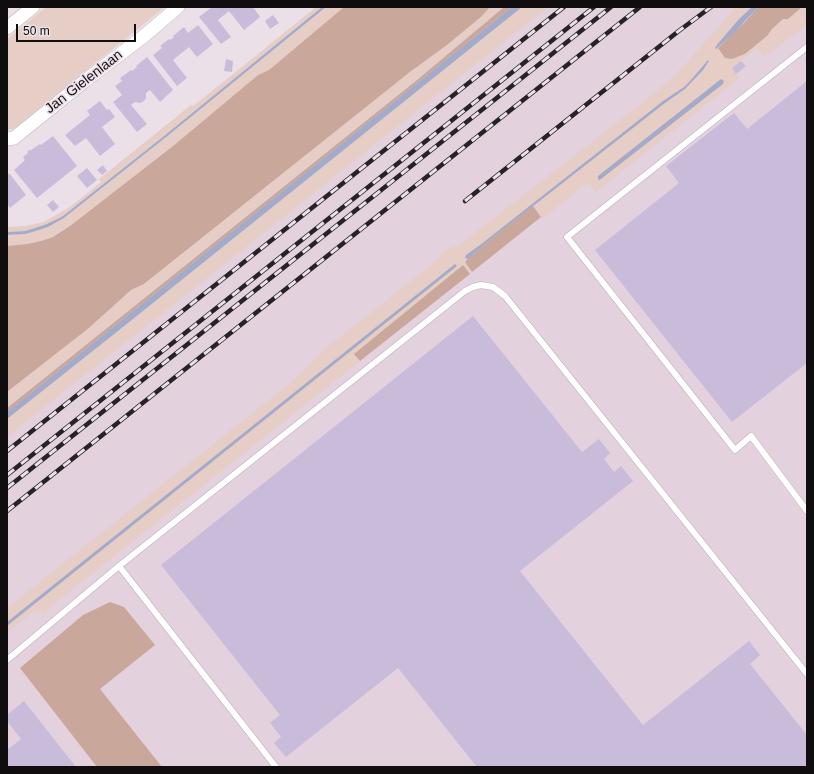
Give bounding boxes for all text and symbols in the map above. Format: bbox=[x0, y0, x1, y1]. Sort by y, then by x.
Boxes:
scale bar bbox=[18, 16, 138, 42]
text: 50 m bbox=[23, 24, 50, 38]
street label: Jan Gielenlaan bbox=[42, 47, 126, 117]

